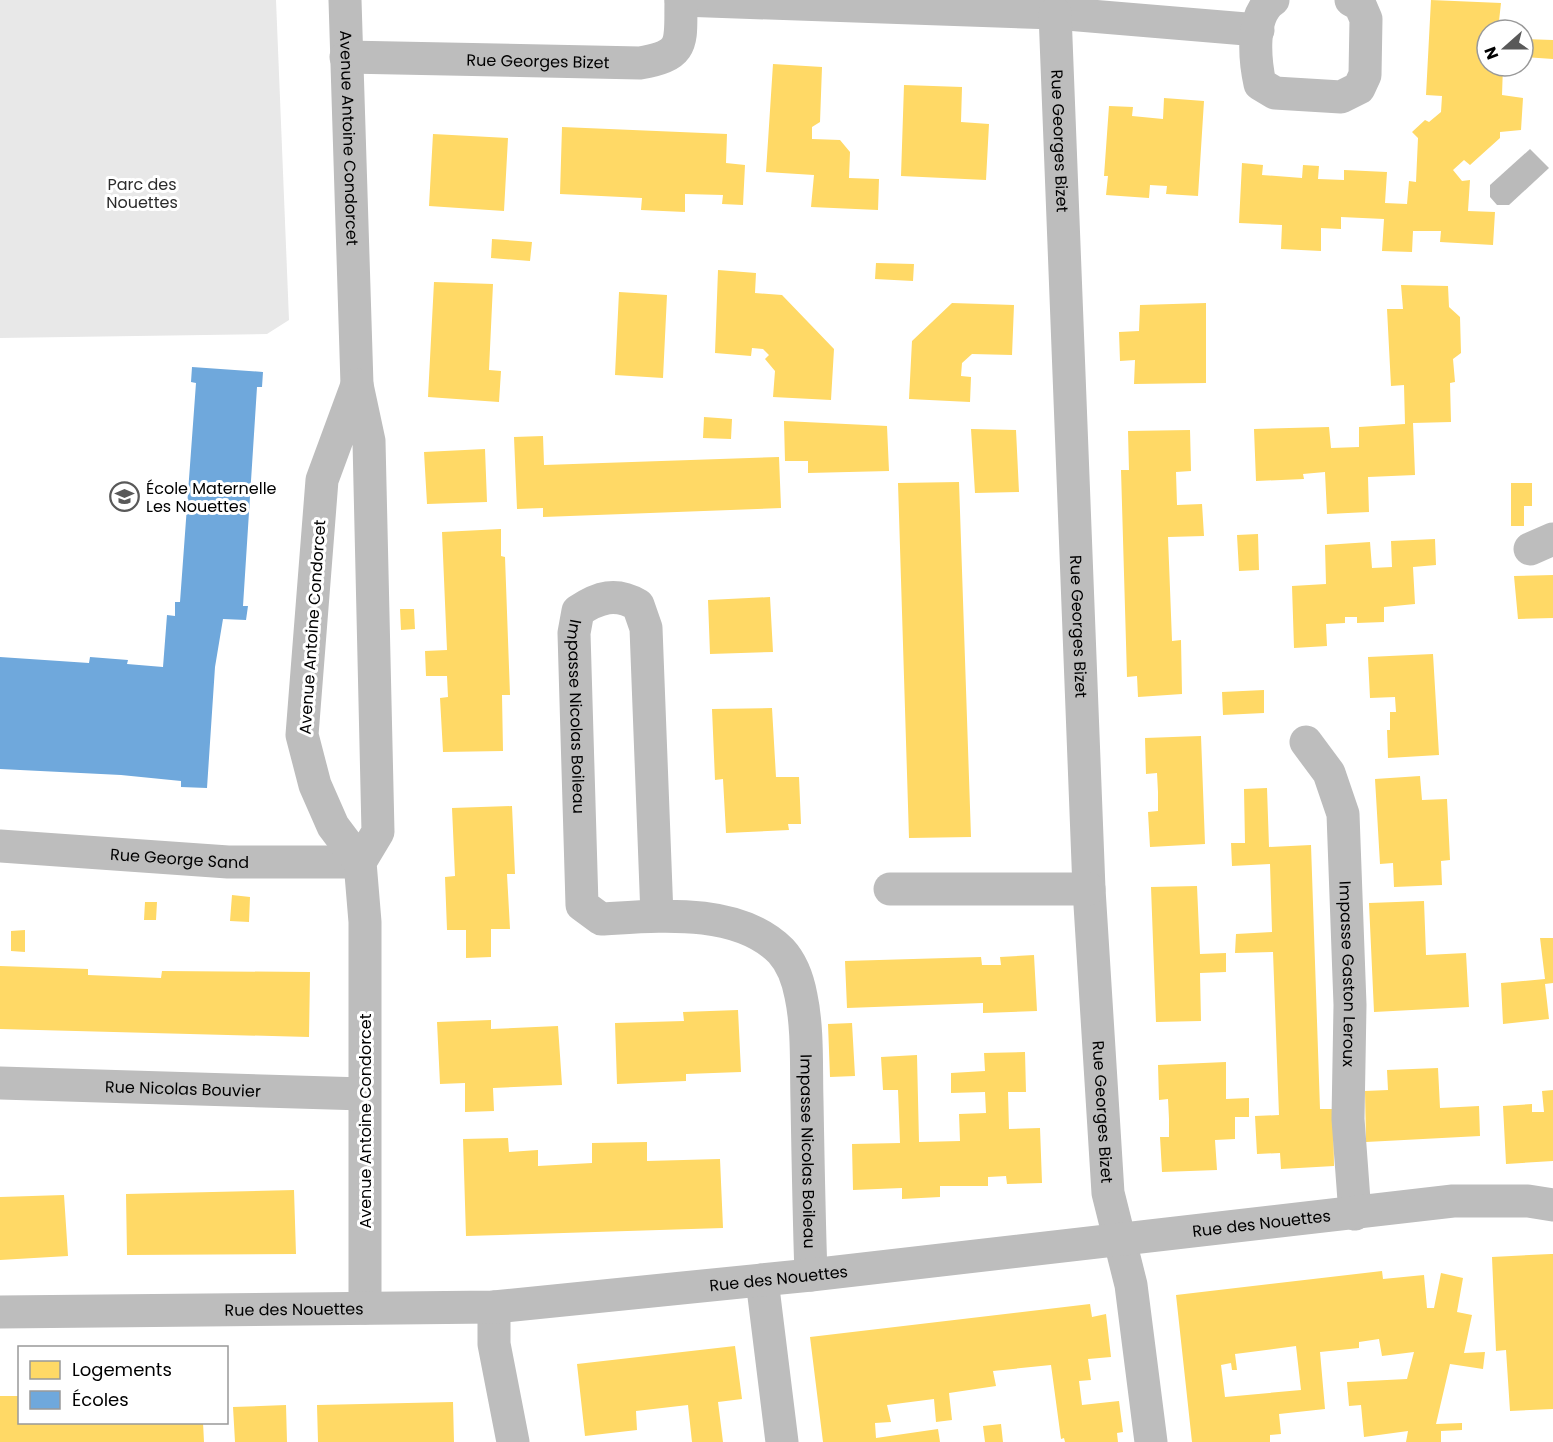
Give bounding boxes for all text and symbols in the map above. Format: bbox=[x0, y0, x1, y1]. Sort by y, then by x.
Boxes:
north arrow bbox=[1475, 18, 1535, 78]
street label: Avenue Antoine Condorcet bbox=[334, 30, 364, 246]
text: N bbox=[1479, 43, 1504, 63]
street label: Rue Georges Bizet bbox=[466, 48, 610, 74]
street label: Rue Georges Bizet bbox=[1045, 69, 1074, 213]
park label: Parc des Nouettes bbox=[106, 173, 178, 214]
place label: École Maternelle Les Nouettes bbox=[146, 477, 277, 518]
school or university icon: École Maternelle Les Nouettes bbox=[109, 481, 141, 513]
street label: Avenue Antoine Condorcet bbox=[294, 519, 331, 735]
street label: Rue Georges Bizet bbox=[1064, 555, 1093, 699]
street label: Impasse Nicolas Boileau bbox=[561, 617, 590, 814]
street label: Rue George Sand bbox=[109, 843, 249, 874]
street label: Impasse Gaston Leroux bbox=[1333, 881, 1361, 1068]
street label: Avenue Antoine Condorcet bbox=[354, 1013, 377, 1229]
street label: Rue Georges Bizet bbox=[1086, 1040, 1118, 1184]
street label: Impasse Nicolas Boileau bbox=[794, 1054, 821, 1249]
street label: Rue Nicolas Bouvier bbox=[105, 1075, 261, 1103]
street label: Rue des Nouettes bbox=[1191, 1204, 1332, 1243]
street label: Rue des Nouettes bbox=[708, 1260, 849, 1297]
street label: Rue des Nouettes bbox=[224, 1297, 364, 1322]
legend bbox=[18, 1346, 228, 1424]
text: Logements bbox=[72, 1357, 172, 1382]
text: Écoles bbox=[72, 1387, 129, 1412]

